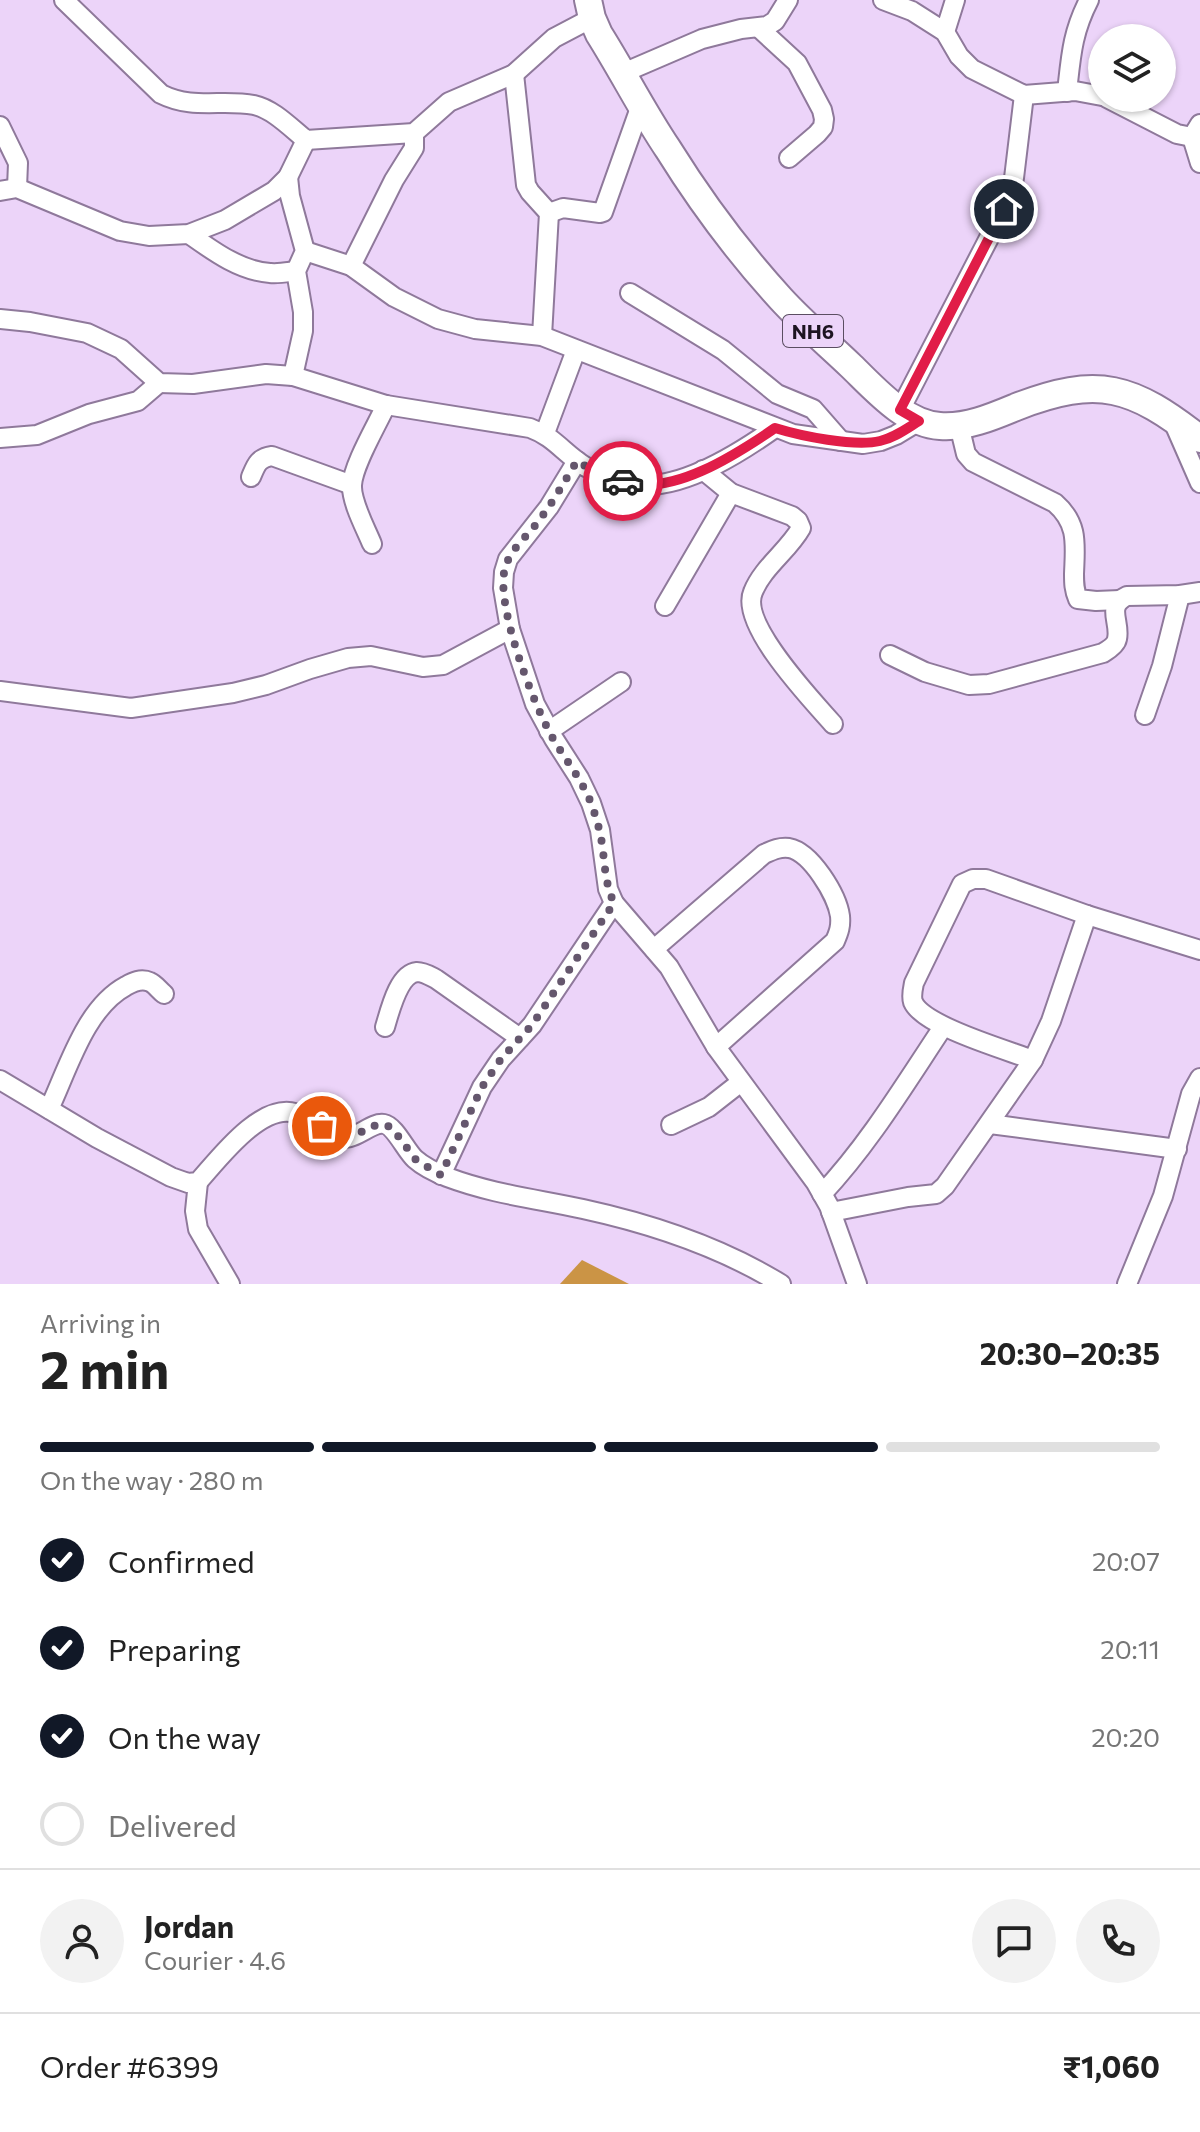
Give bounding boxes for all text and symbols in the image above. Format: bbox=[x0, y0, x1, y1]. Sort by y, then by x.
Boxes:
map controls bbox=[1088, 24, 1176, 112]
button: layers bbox=[1088, 24, 1176, 112]
pin bbox=[970, 175, 1038, 243]
icon: home bbox=[982, 187, 1026, 231]
road number: NH6 bbox=[783, 315, 843, 347]
courier bbox=[583, 441, 663, 521]
icon: car bbox=[601, 459, 645, 503]
pin bbox=[288, 1092, 356, 1160]
icon: bag bbox=[300, 1104, 344, 1148]
text: Arriving in bbox=[40, 1307, 161, 1338]
text: 20:30–20:35 bbox=[980, 1334, 1160, 1371]
text: 2 min bbox=[40, 1336, 169, 1400]
text: On the way · 280 m bbox=[40, 1464, 264, 1495]
icon: check bbox=[40, 1538, 84, 1582]
text: Confirmed bbox=[108, 1542, 255, 1579]
text: 20:07 bbox=[1092, 1545, 1160, 1576]
icon: check bbox=[40, 1626, 84, 1670]
text: Preparing bbox=[108, 1630, 241, 1667]
text: 20:11 bbox=[1100, 1633, 1160, 1664]
icon: check bbox=[40, 1714, 84, 1758]
text: On the way bbox=[108, 1718, 261, 1755]
text: 20:20 bbox=[1091, 1721, 1160, 1752]
text: Delivered bbox=[108, 1806, 237, 1843]
button: person bbox=[40, 1899, 124, 1983]
button: chat bbox=[972, 1899, 1056, 1983]
button: phone bbox=[1076, 1899, 1160, 1983]
text: Jordan bbox=[144, 1907, 234, 1944]
text: Courier · 4.6 bbox=[144, 1944, 286, 1975]
text: Order #6399 bbox=[40, 2047, 219, 2084]
text: ₹1,060 bbox=[1062, 2047, 1160, 2084]

